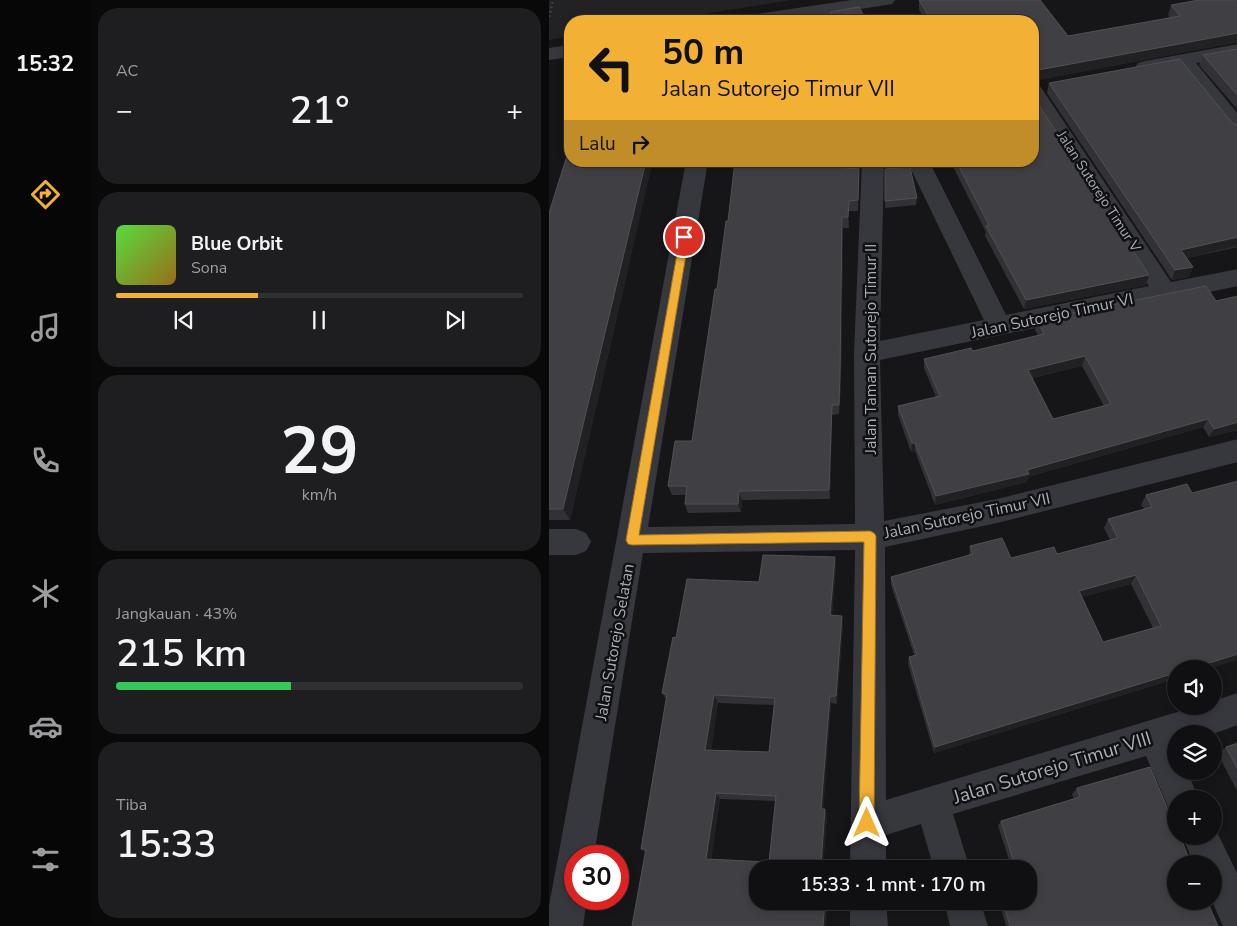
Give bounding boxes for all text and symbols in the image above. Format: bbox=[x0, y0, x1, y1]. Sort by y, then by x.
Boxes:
text: 50 m bbox=[662, 29, 744, 76]
icon: left bbox=[579, 35, 644, 100]
text: 15:32 bbox=[16, 49, 74, 79]
text: AC bbox=[116, 60, 138, 82]
text: Jalan Sutorejo Timur VII bbox=[662, 74, 895, 104]
text: 21° bbox=[290, 85, 349, 136]
text: − bbox=[116, 92, 133, 130]
text: + bbox=[506, 92, 523, 130]
street label: Jalan Sutorejo Timur V bbox=[1052, 126, 1145, 256]
icon: right bbox=[626, 130, 654, 158]
text: Lalu bbox=[579, 131, 616, 157]
icon: directions bbox=[28, 177, 63, 212]
pin bbox=[663, 216, 705, 258]
icon: arrive bbox=[670, 223, 698, 251]
text: Blue Orbit bbox=[191, 231, 282, 257]
street label: Jalan Taman Sutorejo Timur II bbox=[860, 244, 882, 455]
text: Sona bbox=[191, 257, 227, 279]
street label: Jalan Sutorejo Timur VI bbox=[968, 288, 1135, 344]
icon: previous bbox=[170, 306, 198, 334]
icon: pause bbox=[305, 306, 333, 334]
icon: next bbox=[441, 306, 469, 334]
icon: music bbox=[28, 310, 63, 345]
text: 29 bbox=[280, 407, 359, 496]
icon: phone bbox=[28, 443, 63, 478]
text: km/h bbox=[302, 484, 337, 506]
street label: Jalan Sutorejo Timur VII bbox=[881, 488, 1052, 545]
street label: Jalan Sutorejo Selatan bbox=[590, 562, 640, 723]
icon: climate bbox=[28, 576, 63, 611]
text: Jangkauan · 43% bbox=[116, 603, 237, 625]
text: 215 km bbox=[116, 628, 247, 679]
map controls bbox=[1167, 660, 1222, 910]
button: sound bbox=[1167, 660, 1222, 715]
icon: car bbox=[28, 709, 63, 744]
street label: Jalan Sutorejo Timur VIII bbox=[949, 725, 1155, 811]
button: layers bbox=[1167, 725, 1222, 780]
button: + bbox=[1167, 790, 1222, 845]
text: Tiba bbox=[116, 794, 147, 816]
position arrow bbox=[840, 796, 892, 848]
text: 15:33 bbox=[116, 819, 216, 870]
icon: filters bbox=[28, 842, 63, 877]
speed limit sign: 30 bbox=[564, 845, 629, 910]
button: − bbox=[1167, 855, 1222, 910]
text: 15:33 · 1 mnt · 170 m bbox=[800, 872, 986, 898]

